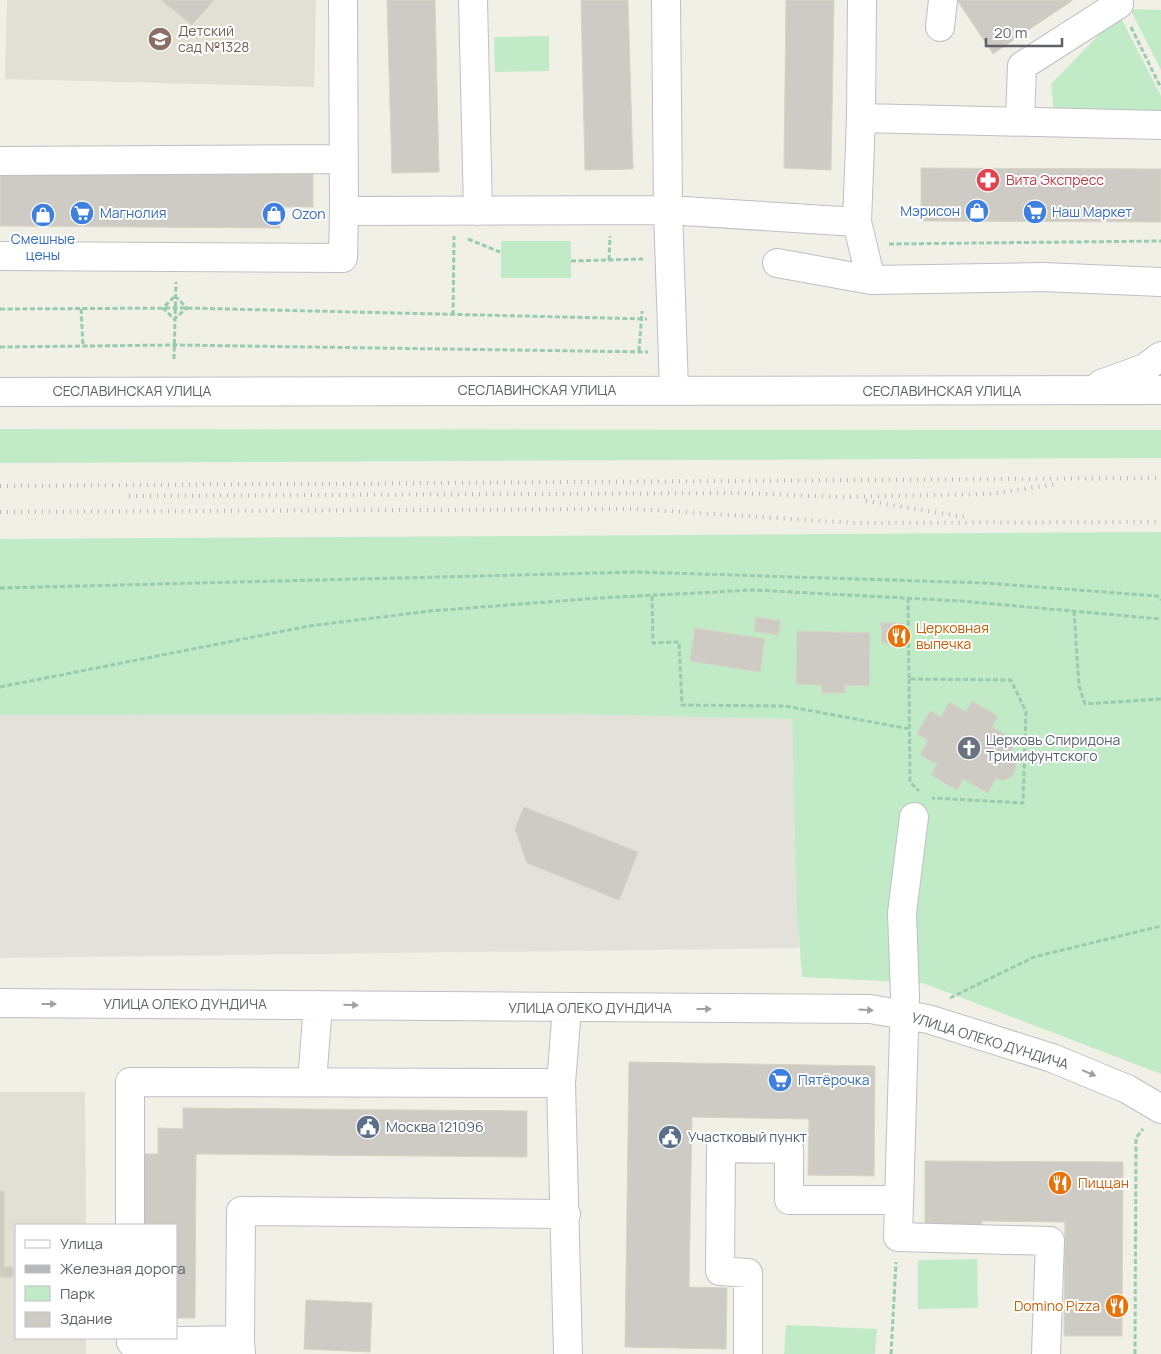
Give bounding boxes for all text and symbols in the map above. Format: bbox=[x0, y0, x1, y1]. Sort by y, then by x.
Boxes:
scale bar bbox=[986, 15, 1062, 47]
place label: Детский сад №1328 bbox=[178, 21, 249, 56]
text: 20 m bbox=[994, 22, 1027, 43]
school or university icon: Детский сад №1328 bbox=[147, 26, 173, 52]
pharmacy icon: Вита Экспресс bbox=[975, 167, 1001, 193]
place label: Вита Экспресс bbox=[1006, 170, 1104, 189]
shop icon: Мэрисон bbox=[964, 198, 990, 224]
supermarket icon: Наш Маркет bbox=[1022, 199, 1048, 225]
supermarket icon: Магнолия bbox=[69, 200, 95, 226]
shop icon: Ozon bbox=[261, 201, 287, 227]
place label: Мэрисон bbox=[900, 201, 960, 220]
shop icon: Смешные цены bbox=[30, 202, 56, 228]
place label: Наш Маркет bbox=[1052, 202, 1132, 221]
place label: Магнолия bbox=[100, 203, 166, 222]
place label: Ozon bbox=[292, 204, 326, 223]
place label: Смешные цены bbox=[11, 229, 75, 264]
street label: СЕСЛАВИНСКАЯ УЛИЦА bbox=[458, 380, 616, 399]
street label: СЕСЛАВИНСКАЯ УЛИЦА bbox=[53, 381, 211, 400]
street label: СЕСЛАВИНСКАЯ УЛИЦА bbox=[863, 381, 1021, 400]
place label: Церковная выпечка bbox=[916, 618, 989, 653]
restaurant icon: Церковная выпечка bbox=[886, 623, 912, 649]
place label: Церковь Спиридона Тримифунтского bbox=[986, 730, 1120, 765]
church icon: Церковь Спиридона Тримифунтского bbox=[956, 735, 982, 761]
street label: УЛИЦА ОЛЕКО ДУНДИЧА bbox=[103, 994, 267, 1013]
street label: УЛИЦА ОЛЕКО ДУНДИЧА bbox=[508, 998, 672, 1017]
one-way arrow bbox=[41, 1000, 57, 1008]
one-way arrow bbox=[343, 1001, 359, 1009]
one-way arrow bbox=[696, 1005, 712, 1013]
one-way arrow bbox=[858, 1006, 874, 1014]
street label: УЛИЦА ОЛЕКО ДУНДИЧА bbox=[909, 1008, 1071, 1074]
supermarket icon: Пятёрочка bbox=[767, 1067, 793, 1093]
place label: Пятёрочка bbox=[798, 1070, 870, 1089]
one-way arrow bbox=[1082, 1070, 1096, 1078]
public building icon: Москва 121096 bbox=[355, 1114, 381, 1140]
place label: Москва 121096 bbox=[386, 1117, 484, 1136]
public building icon: Участковый пункт bbox=[657, 1124, 683, 1150]
place label: Участковый пункт bbox=[688, 1127, 807, 1146]
restaurant icon: Пиццан bbox=[1047, 1170, 1073, 1196]
place label: Пиццан bbox=[1078, 1173, 1129, 1192]
legend bbox=[15, 1224, 178, 1339]
text: Улица bbox=[60, 1233, 103, 1254]
text: Железная дорога bbox=[60, 1258, 185, 1279]
text: Парк bbox=[60, 1283, 96, 1304]
restaurant icon: Domino Pizza bbox=[1104, 1293, 1130, 1319]
place label: Domino Pizza bbox=[1014, 1296, 1100, 1315]
text: Здание bbox=[60, 1308, 113, 1329]

